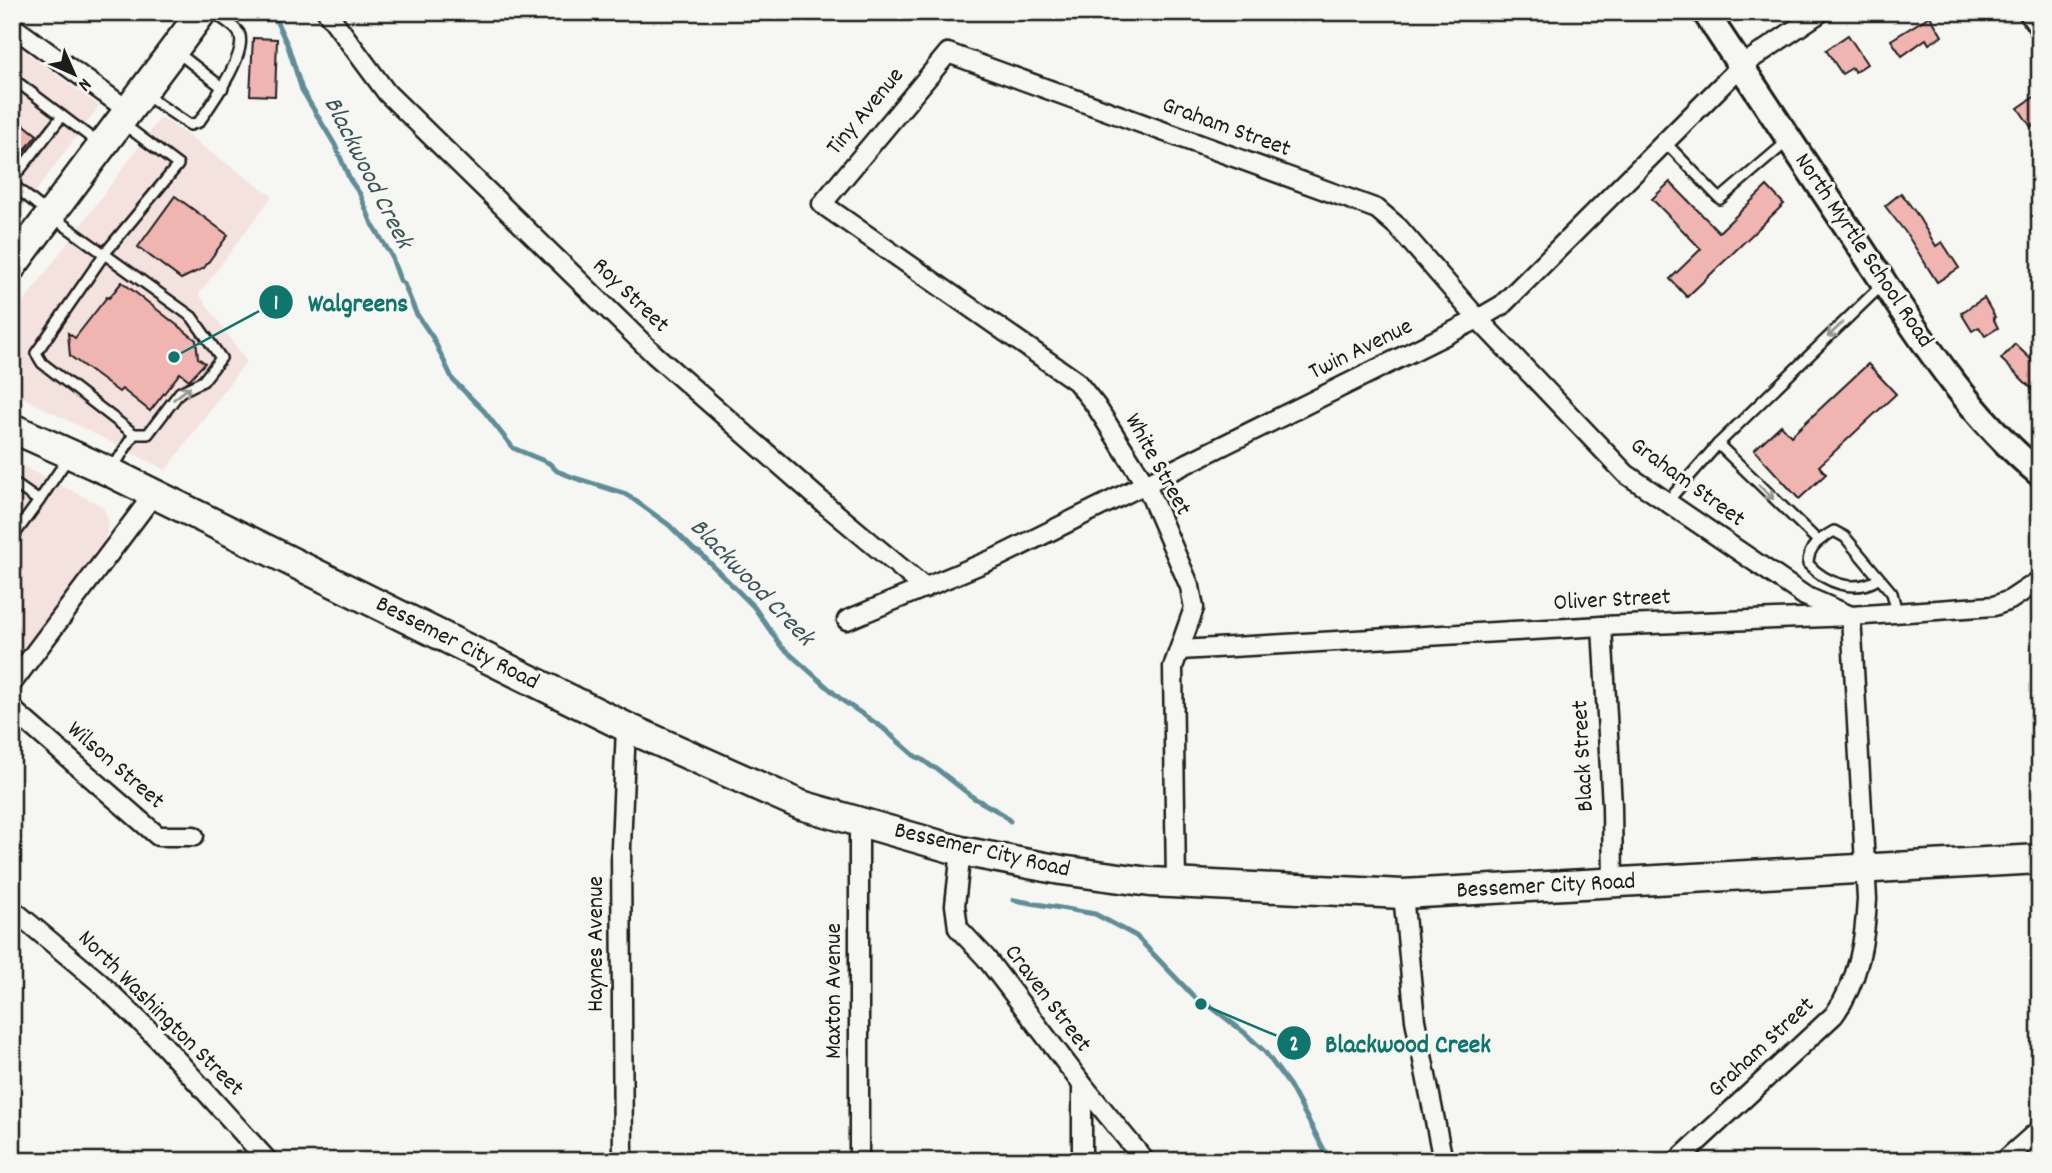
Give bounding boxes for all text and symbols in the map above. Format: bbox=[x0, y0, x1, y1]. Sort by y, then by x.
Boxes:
north arrow bbox=[38, 38, 108, 108]
street label: Tiny Avenue bbox=[819, 60, 913, 164]
text: N bbox=[71, 71, 96, 96]
street label: Graham Street bbox=[1157, 89, 1295, 167]
water label: Blackwood Creek bbox=[313, 91, 422, 257]
street label: North Myrtle School Road bbox=[1785, 147, 1941, 355]
street label: Roy Street bbox=[584, 250, 676, 342]
callout: Walgreens bbox=[259, 278, 422, 325]
text: Walgreens bbox=[308, 287, 408, 324]
text: 1 bbox=[274, 290, 278, 320]
street label: Twin Avenue bbox=[1303, 310, 1419, 390]
one-way arrow bbox=[1827, 322, 1844, 339]
one-way arrow bbox=[173, 386, 191, 402]
street label: White Street bbox=[1115, 408, 1199, 523]
street label: Graham Street bbox=[1622, 430, 1752, 536]
one-way arrow bbox=[1758, 483, 1775, 500]
water label: Blackwood Creek bbox=[680, 510, 824, 657]
street label: Oliver Street bbox=[1553, 581, 1672, 621]
street label: Bessemer City Road bbox=[369, 588, 545, 700]
street label: Black Street bbox=[1564, 699, 1604, 813]
street label: Wilson Street bbox=[59, 714, 171, 818]
street label: Bessemer City Road bbox=[891, 814, 1073, 888]
street label: Bessemer City Road bbox=[1456, 865, 1636, 909]
street label: Haynes Avenue bbox=[580, 876, 614, 1012]
street label: North Washington Street bbox=[69, 923, 251, 1105]
street label: Maxton Avenue bbox=[818, 923, 852, 1059]
street label: Craven Street bbox=[995, 938, 1099, 1060]
street label: Graham Street bbox=[1701, 989, 1823, 1106]
callout: Blackwood Creek bbox=[1276, 1019, 1505, 1066]
text: Blackwood Creek bbox=[1325, 1028, 1491, 1065]
text: 2 bbox=[1289, 1031, 1299, 1061]

